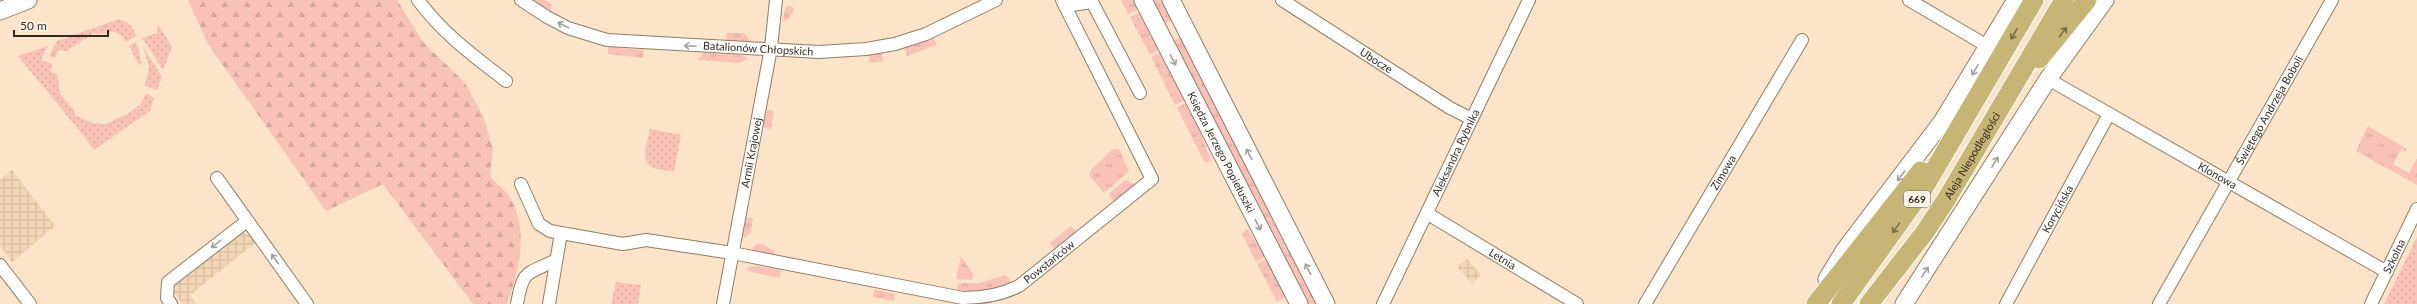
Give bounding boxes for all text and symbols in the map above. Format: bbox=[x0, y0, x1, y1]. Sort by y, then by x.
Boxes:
scale bar bbox=[14, 12, 108, 38]
text: 50 m bbox=[20, 18, 47, 33]
one-way arrow bbox=[557, 21, 569, 28]
one-way arrow bbox=[2058, 27, 2067, 38]
one-way arrow bbox=[2009, 28, 2017, 40]
street label: Batalionów Chłopskich bbox=[703, 38, 814, 58]
one-way arrow bbox=[684, 42, 697, 49]
street label: Ubocze bbox=[1358, 45, 1395, 76]
one-way arrow bbox=[1170, 53, 1177, 65]
street label: Świętego Andrzeja Boboli bbox=[2233, 53, 2305, 167]
one-way arrow bbox=[1971, 64, 1979, 76]
street label: Księdza Jerzego Popiełuszki bbox=[1185, 89, 1258, 215]
street label: Aleksandra Rybnika bbox=[1429, 107, 1482, 198]
street label: Aleja Niepodległości bbox=[1941, 109, 2003, 201]
street label: Armii Krajowej bbox=[738, 116, 764, 189]
one-way arrow bbox=[1245, 148, 1252, 160]
street label: Zimowa bbox=[1707, 152, 1738, 192]
one-way arrow bbox=[1991, 157, 1999, 168]
street label: Klonowa bbox=[2196, 159, 2239, 191]
one-way arrow bbox=[1897, 171, 1905, 182]
street label: Korycińska bbox=[2039, 183, 2075, 235]
road number: 669 bbox=[1904, 191, 1930, 207]
one-way arrow bbox=[1255, 219, 1262, 231]
one-way arrow bbox=[1892, 222, 1900, 233]
street label: Powstańców bbox=[1021, 237, 1077, 286]
street label: Szkolna bbox=[2380, 237, 2407, 275]
one-way arrow bbox=[211, 240, 222, 249]
street label: Letnia bbox=[1487, 245, 1519, 272]
one-way arrow bbox=[271, 254, 279, 265]
one-way arrow bbox=[1304, 264, 1311, 276]
one-way arrow bbox=[1921, 266, 1930, 277]

